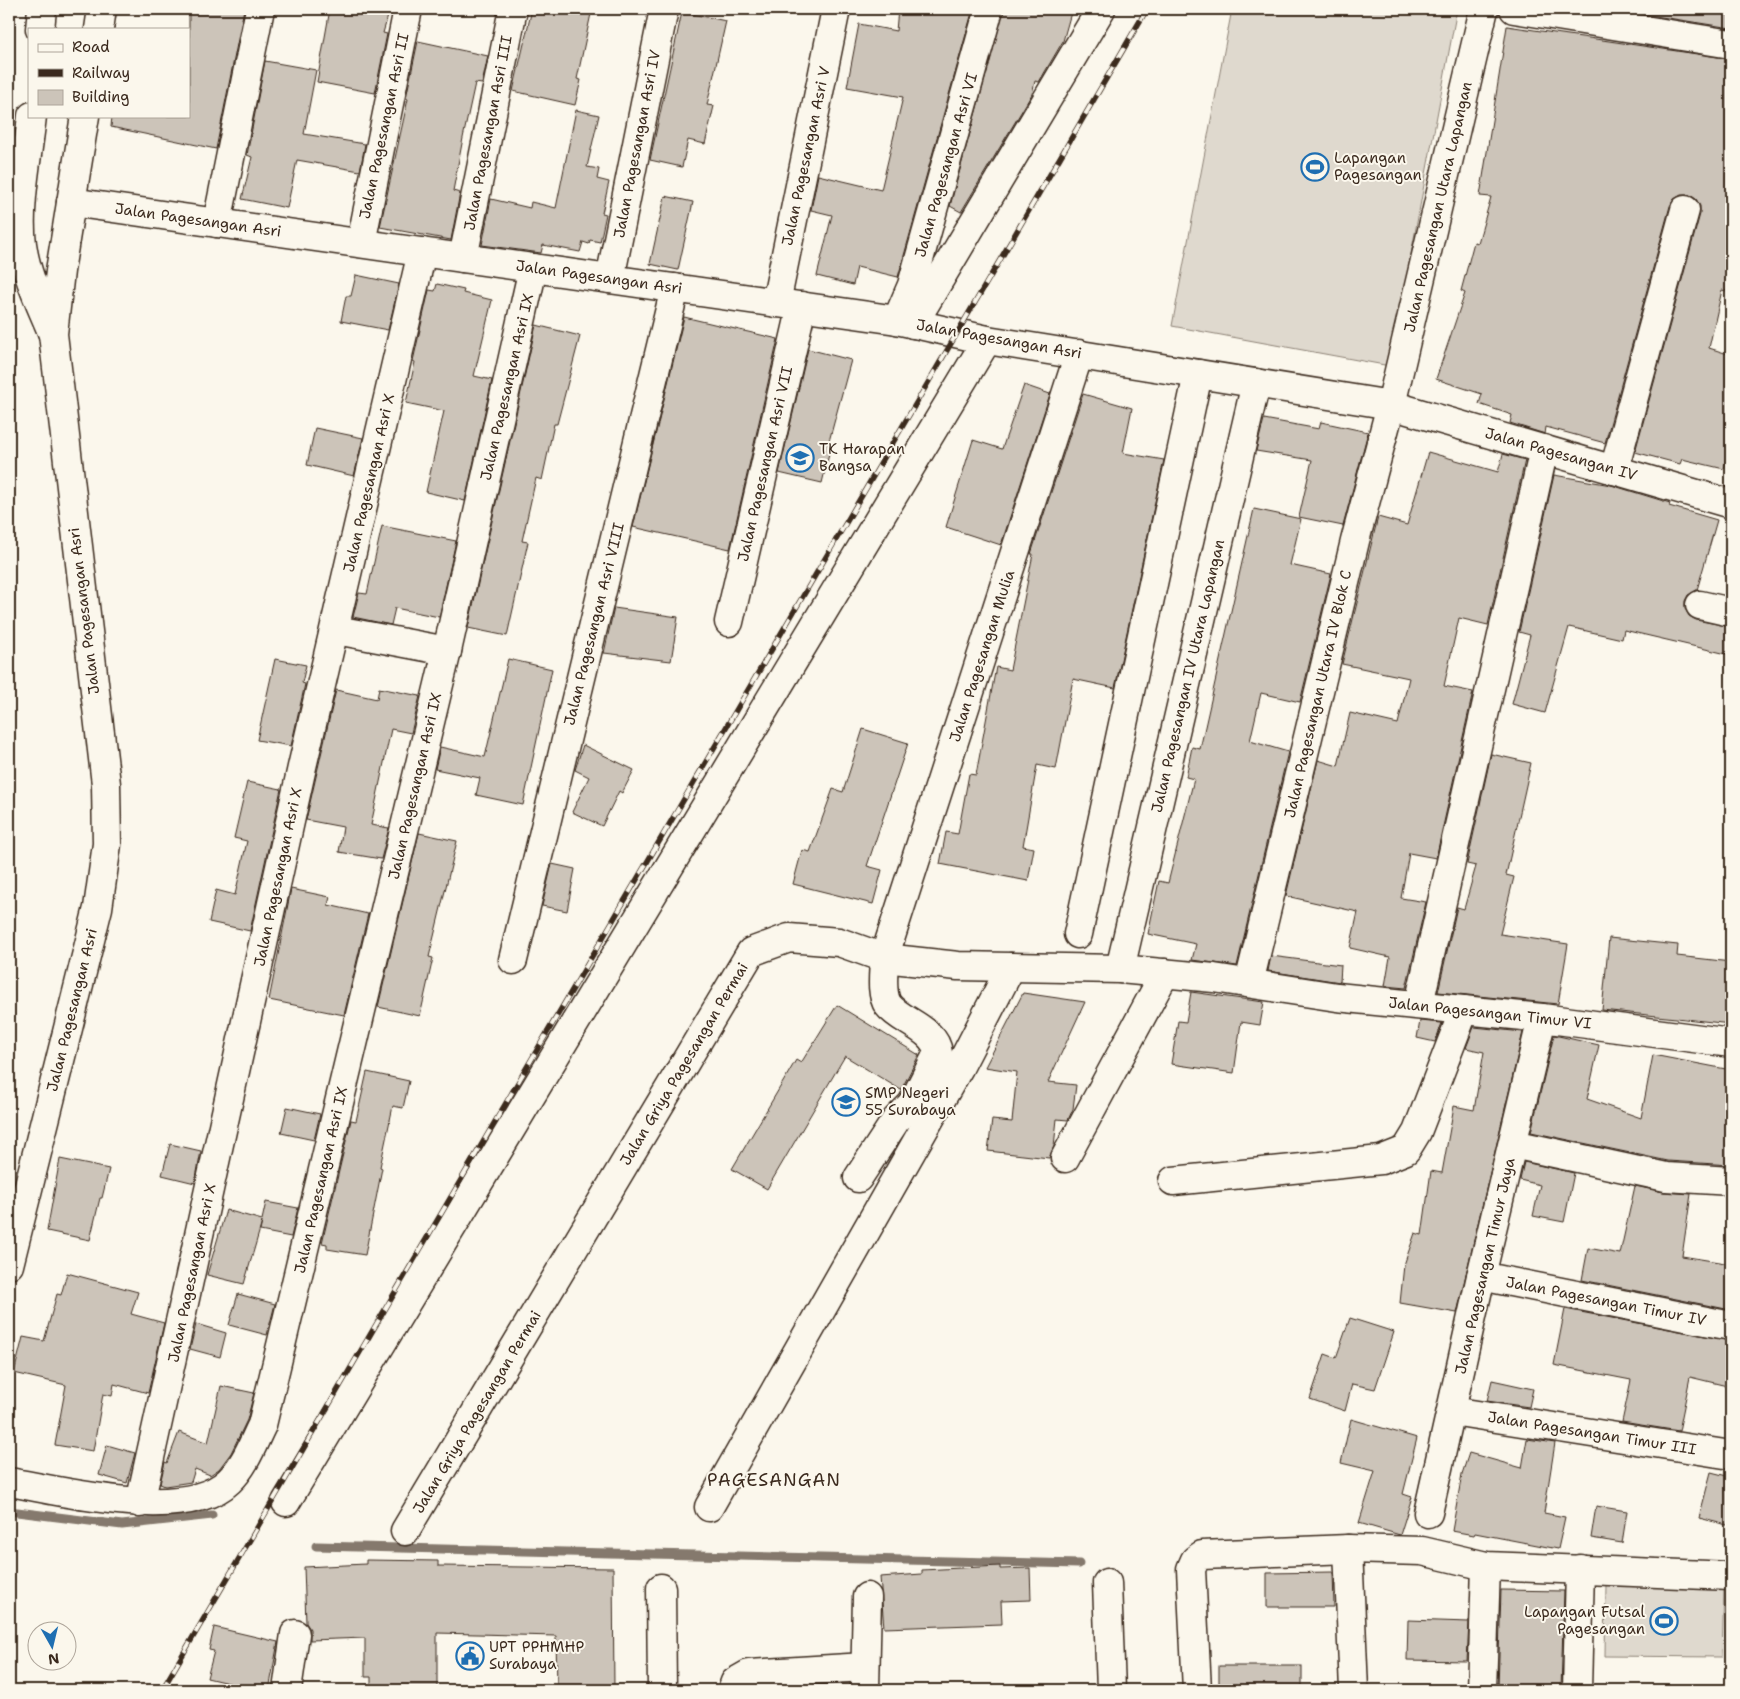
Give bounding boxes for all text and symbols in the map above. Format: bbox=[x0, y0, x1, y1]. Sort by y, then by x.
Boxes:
legend bbox=[28, 28, 190, 118]
street label: Jalan Pagesangan Asri II bbox=[355, 31, 413, 221]
street label: Jalan Pagesangan Asri III bbox=[459, 34, 517, 232]
text: Road bbox=[72, 37, 110, 57]
street label: Jalan Pagesangan Asri IV bbox=[609, 48, 665, 240]
text: Railway bbox=[72, 63, 130, 83]
street label: Jalan Pagesangan Asri V bbox=[777, 64, 835, 248]
street label: Jalan Pagesangan Asri VI bbox=[910, 70, 982, 260]
street label: Jalan Pagesangan Utara Lapangan bbox=[1399, 80, 1477, 334]
text: Building bbox=[72, 87, 129, 107]
place label: Lapangan Pagesangan bbox=[1334, 148, 1422, 185]
sports icon: Lapangan Pagesangan bbox=[1300, 152, 1330, 182]
street label: Jalan Pagesangan Asri bbox=[114, 198, 282, 242]
street label: Jalan Pagesangan Asri bbox=[515, 255, 683, 299]
street label: Jalan Pagesangan Asri IX bbox=[476, 291, 538, 482]
street label: Jalan Pagesangan Asri bbox=[915, 315, 1083, 363]
street label: Jalan Pagesangan Asri VII bbox=[733, 364, 797, 564]
street label: Jalan Pagesangan Asri X bbox=[339, 391, 399, 574]
street label: Jalan Pagesangan IV bbox=[1483, 423, 1639, 485]
place label: TK Harapan Bangsa bbox=[819, 439, 905, 476]
school or university icon: TK Harapan Bangsa bbox=[785, 443, 815, 473]
street label: Jalan Pagesangan Asri VIII bbox=[559, 521, 629, 727]
street label: Jalan Pagesangan Asri bbox=[64, 527, 104, 695]
street label: Jalan Pagesangan IV Utara Lapangan bbox=[1147, 537, 1229, 815]
street label: Jalan Pagesangan Mulia bbox=[945, 567, 1020, 745]
street label: Jalan Pagesangan Utara IV Blok C bbox=[1280, 568, 1356, 820]
street label: Jalan Pagesangan Asri IX bbox=[384, 690, 446, 881]
street label: Jalan Pagesangan Asri X bbox=[249, 785, 307, 968]
street label: Jalan Pagesangan Asri bbox=[42, 926, 102, 1094]
street label: Jalan Griya Pagesangan Permai bbox=[615, 959, 753, 1169]
street label: Jalan Pagesangan Timur VI bbox=[1387, 992, 1593, 1034]
place label: SMP Negeri 55 Surabaya bbox=[865, 1083, 956, 1120]
street label: Jalan Pagesangan Asri IX bbox=[290, 1084, 352, 1275]
school or university icon: SMP Negeri 55 Surabaya bbox=[831, 1087, 861, 1117]
street label: Jalan Pagesangan Timur Jaya bbox=[1450, 1155, 1520, 1376]
street label: Jalan Pagesangan Asri X bbox=[163, 1181, 221, 1364]
street label: Jalan Pagesangan Timur IV bbox=[1504, 1272, 1708, 1330]
street label: Jalan Griya Pagesangan Permai bbox=[408, 1307, 546, 1517]
street label: Jalan Pagesangan Timur III bbox=[1486, 1407, 1698, 1459]
district label: PAGESANGAN bbox=[707, 1468, 841, 1492]
place label: Lapangan Futsal Pagesangan bbox=[1524, 1602, 1645, 1639]
sports icon: Lapangan Futsal Pagesangan bbox=[1649, 1606, 1679, 1636]
north arrow bbox=[28, 1622, 78, 1672]
place label: UPT PPHMHP Surabaya bbox=[489, 1637, 584, 1674]
public building icon: UPT PPHMHP Surabaya bbox=[455, 1641, 485, 1671]
text: N bbox=[47, 1649, 61, 1669]

